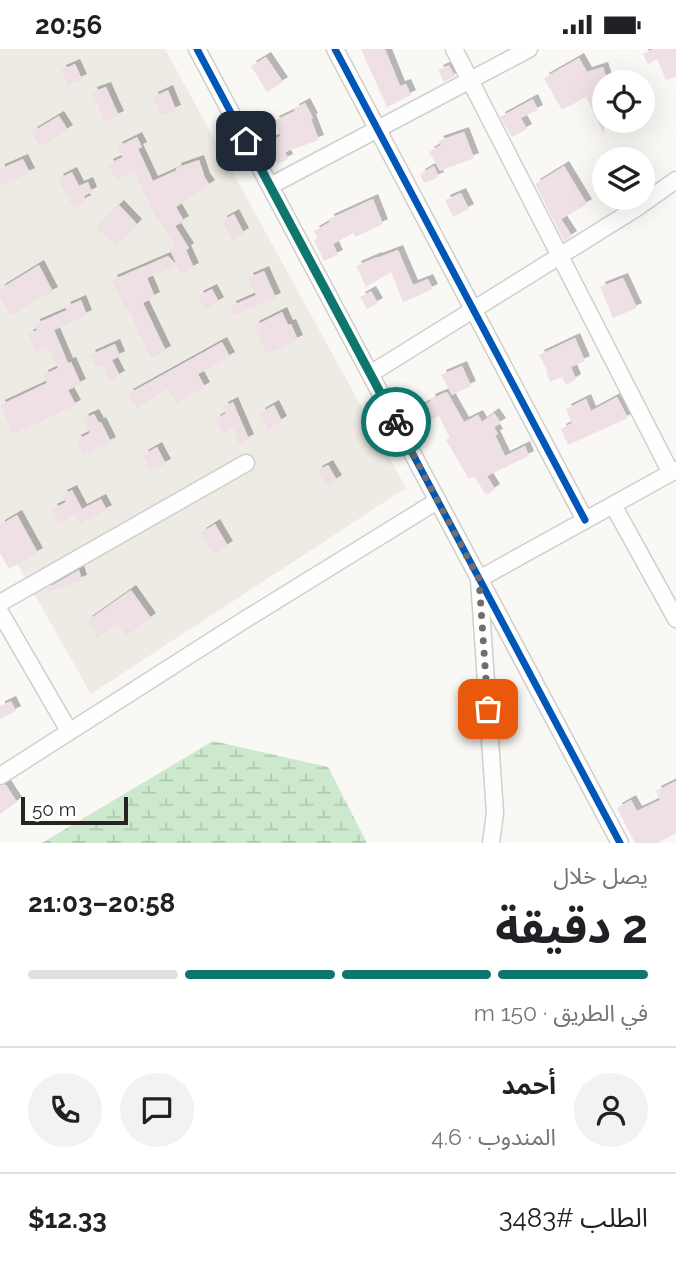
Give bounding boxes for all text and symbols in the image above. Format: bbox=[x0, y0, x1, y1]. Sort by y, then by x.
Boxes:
text: 20:56 bbox=[35, 10, 102, 40]
map controls bbox=[592, 70, 655, 210]
button: locate bbox=[592, 70, 655, 133]
pin bbox=[216, 111, 276, 171]
icon: home bbox=[227, 122, 265, 160]
button: layers bbox=[592, 147, 655, 210]
courier bbox=[361, 387, 431, 457]
icon: bike bbox=[377, 403, 415, 441]
pin bbox=[458, 679, 518, 739]
icon: bag bbox=[469, 690, 507, 728]
scale bar bbox=[21, 794, 128, 826]
text: 50 m bbox=[32, 798, 76, 820]
text: يصل خلال bbox=[553, 862, 648, 889]
text: 20:58–21:03 bbox=[28, 888, 175, 918]
text: 2 دقيقة bbox=[495, 900, 648, 954]
text: في الطريق · 150 m bbox=[474, 999, 648, 1026]
text: أحمد bbox=[502, 1070, 556, 1100]
button: phone bbox=[28, 1073, 102, 1147]
button: chat bbox=[120, 1073, 194, 1147]
button: person bbox=[574, 1073, 648, 1147]
text: المندوب · 4.6 bbox=[431, 1123, 556, 1150]
text: الطلب #3483 bbox=[499, 1203, 648, 1233]
text: $12.33 bbox=[28, 1204, 107, 1234]

